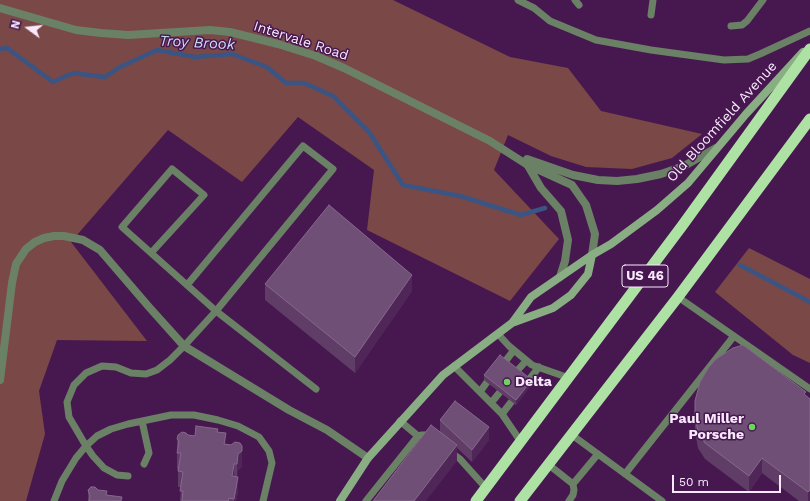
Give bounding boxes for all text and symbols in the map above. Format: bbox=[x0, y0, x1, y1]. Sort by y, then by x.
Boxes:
north arrow bbox=[8, 8, 48, 48]
street label: Intervale Road bbox=[252, 18, 350, 64]
text: N bbox=[9, 19, 23, 30]
water label: Troy Brook bbox=[159, 32, 235, 54]
street label: Old Bloomfield Avenue bbox=[663, 58, 781, 186]
road number: US 46 bbox=[622, 265, 668, 287]
place label: Delta bbox=[515, 374, 552, 390]
marker: Delta bbox=[502, 377, 512, 387]
place label: Paul Miller Porsche bbox=[669, 411, 744, 444]
marker: Paul Miller Porsche bbox=[747, 422, 757, 432]
scale bar bbox=[674, 467, 783, 493]
text: 50 m bbox=[679, 475, 709, 489]

